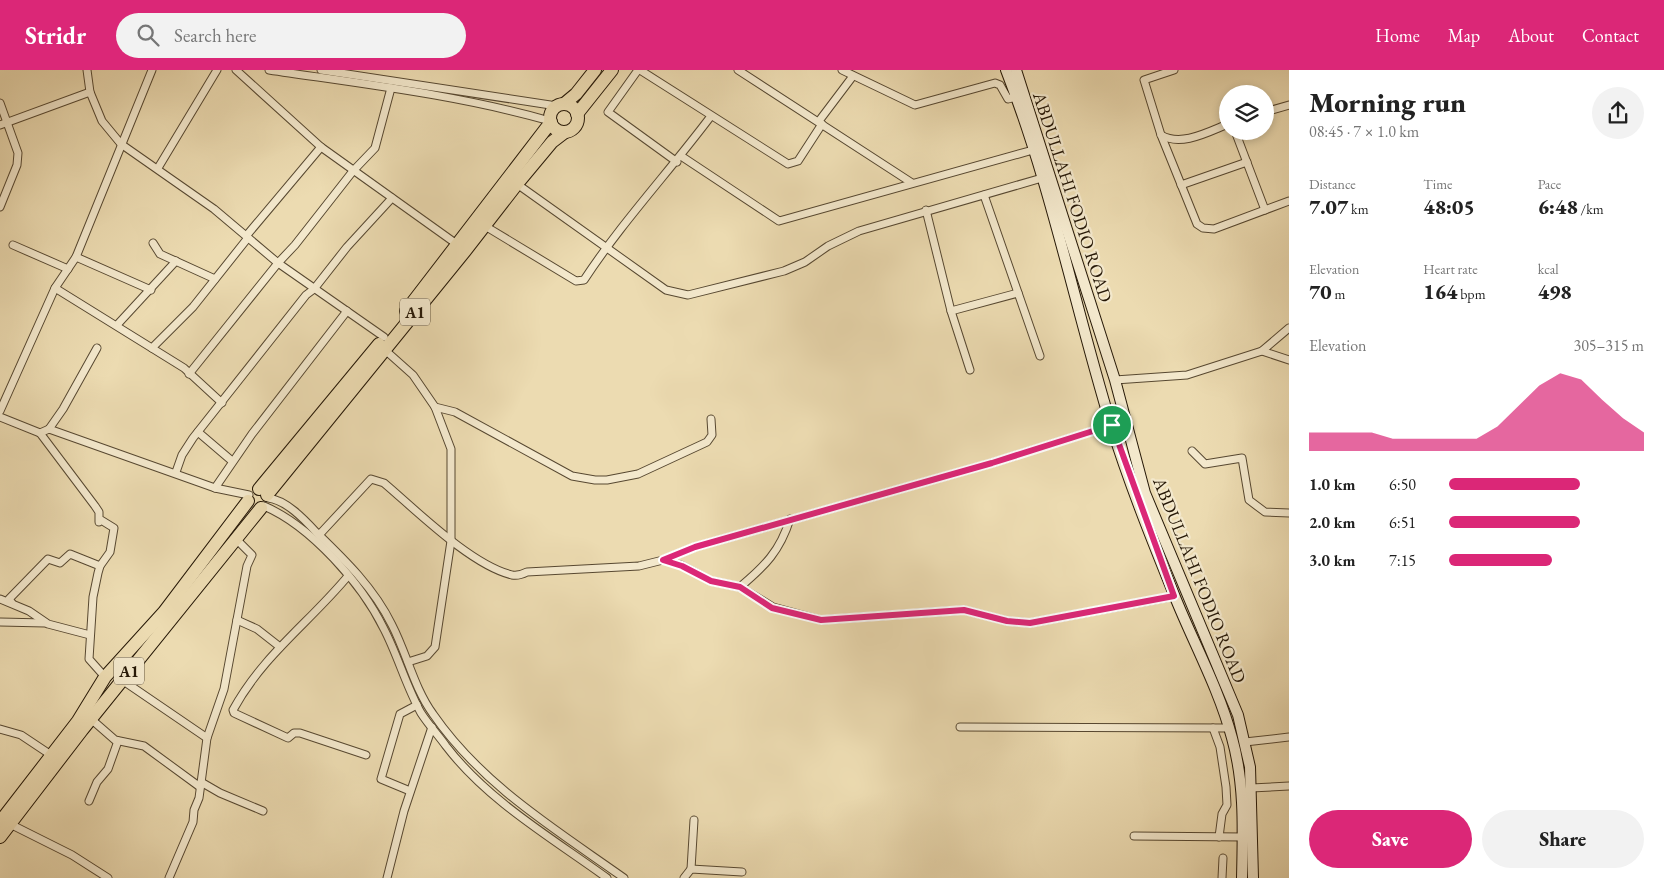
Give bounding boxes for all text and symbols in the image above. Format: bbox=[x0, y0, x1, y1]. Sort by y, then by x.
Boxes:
search box bbox=[116, 13, 466, 58]
text: Stridr bbox=[25, 20, 86, 51]
icon: search bbox=[134, 21, 162, 49]
text: Search here bbox=[174, 23, 257, 48]
text: Home bbox=[1375, 24, 1420, 47]
text: Map bbox=[1448, 24, 1480, 47]
text: About bbox=[1508, 24, 1554, 47]
text: Contact bbox=[1582, 24, 1639, 47]
text: Morning run bbox=[1309, 84, 1466, 120]
map controls bbox=[1219, 85, 1274, 140]
button: layers bbox=[1219, 85, 1274, 140]
button: share bbox=[1592, 87, 1644, 139]
street label: ABDULLAHI FODIO ROAD bbox=[1028, 88, 1118, 305]
text: 08:45 · 7 × 1.0 km bbox=[1309, 121, 1419, 142]
text: Distance bbox=[1309, 175, 1356, 193]
text: Time bbox=[1423, 175, 1453, 193]
text: Pace bbox=[1538, 175, 1561, 193]
text: 7.07 bbox=[1309, 193, 1348, 220]
text: 48:05 bbox=[1423, 193, 1475, 220]
text: 6:48 bbox=[1538, 193, 1578, 220]
text: km bbox=[1348, 200, 1369, 218]
text: /km bbox=[1578, 200, 1604, 218]
text: Elevation bbox=[1309, 260, 1359, 278]
text: Heart rate bbox=[1423, 260, 1478, 278]
text: kcal bbox=[1538, 260, 1559, 278]
text: 70 bbox=[1309, 278, 1332, 305]
text: 164 bbox=[1423, 278, 1457, 305]
text: 498 bbox=[1538, 278, 1572, 305]
text: m bbox=[1332, 285, 1345, 303]
text: bpm bbox=[1457, 285, 1486, 303]
road number: A1 bbox=[400, 298, 430, 326]
text: Elevation bbox=[1309, 335, 1367, 356]
text: 305–315 m bbox=[1573, 335, 1644, 356]
pin bbox=[1091, 404, 1133, 446]
icon: arrive bbox=[1098, 411, 1126, 439]
street label: ABDULLAHI FODIO ROAD bbox=[1148, 473, 1252, 686]
text: 1.0 km bbox=[1309, 474, 1355, 495]
text: 6:50 bbox=[1389, 474, 1416, 495]
text: 2.0 km bbox=[1309, 512, 1355, 533]
text: 6:51 bbox=[1389, 512, 1416, 533]
text: 3.0 km bbox=[1309, 550, 1355, 571]
text: 7:15 bbox=[1389, 550, 1416, 571]
road number: A1 bbox=[114, 658, 144, 684]
button: Save bbox=[1309, 810, 1472, 868]
button: Share bbox=[1482, 810, 1644, 868]

